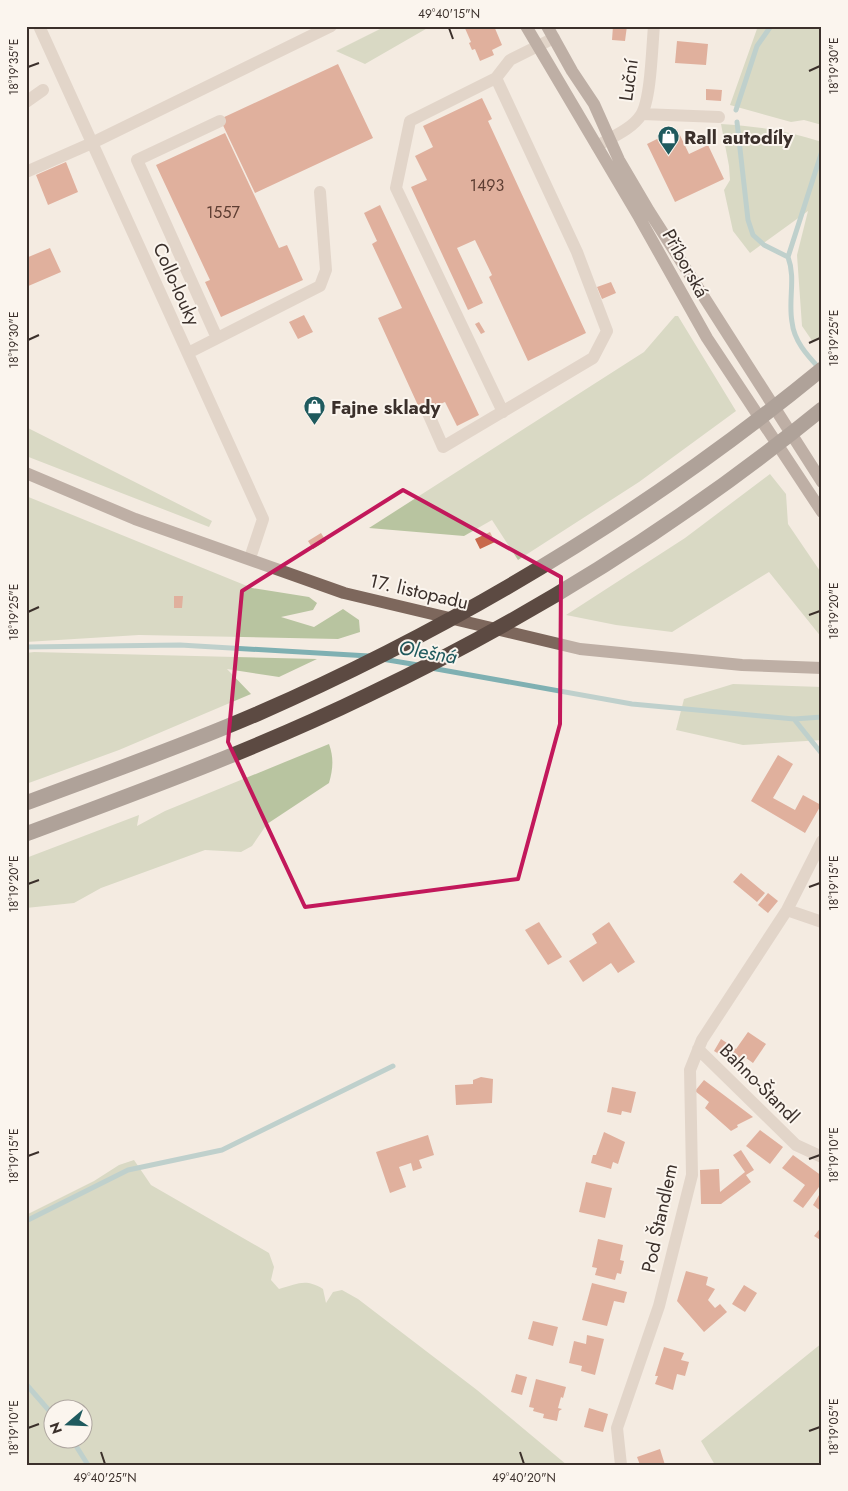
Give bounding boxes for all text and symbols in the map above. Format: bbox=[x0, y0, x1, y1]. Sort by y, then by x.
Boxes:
text: 49°40'15"N bbox=[418, 5, 480, 23]
text: 18°19'30"E bbox=[825, 38, 843, 94]
text: 18°19'35"E bbox=[5, 39, 23, 95]
street label: Luční bbox=[612, 56, 645, 103]
place label: Rall autodíly bbox=[684, 124, 794, 151]
shop icon: Rall autodíly bbox=[656, 125, 680, 156]
house number: 1493 bbox=[470, 174, 505, 197]
house number: 1557 bbox=[206, 201, 240, 224]
street label: Příborská bbox=[656, 224, 715, 302]
street label: Collo-louky bbox=[146, 238, 207, 331]
text: 18°19'25"E bbox=[825, 310, 843, 366]
text: 18°19'30"E bbox=[5, 312, 23, 368]
place label: Fajne sklady bbox=[331, 394, 442, 421]
shop icon: Fajne sklady bbox=[303, 395, 327, 426]
street label: 17. listopadu bbox=[367, 567, 471, 616]
text: 18°19'20"E bbox=[825, 582, 843, 640]
text: 18°19'25"E bbox=[5, 584, 23, 640]
water label: Olešná bbox=[396, 633, 459, 672]
text: 18°19'20"E bbox=[5, 855, 23, 913]
text: 18°19'15"E bbox=[825, 855, 843, 911]
street label: Bahno-Štandl bbox=[714, 1037, 806, 1129]
text: 18°19'10"E bbox=[825, 1127, 843, 1183]
text: 18°19'15"E bbox=[5, 1128, 23, 1184]
street label: Pod Štandlem bbox=[635, 1161, 684, 1275]
north arrow bbox=[42, 1398, 92, 1448]
text: 18°19'05"E bbox=[825, 1398, 843, 1456]
text: 18°19'10"E bbox=[5, 1400, 23, 1456]
text: N bbox=[44, 1420, 67, 1437]
text: 49°40'25"N bbox=[73, 1469, 137, 1487]
text: 49°40'20"N bbox=[492, 1469, 556, 1487]

